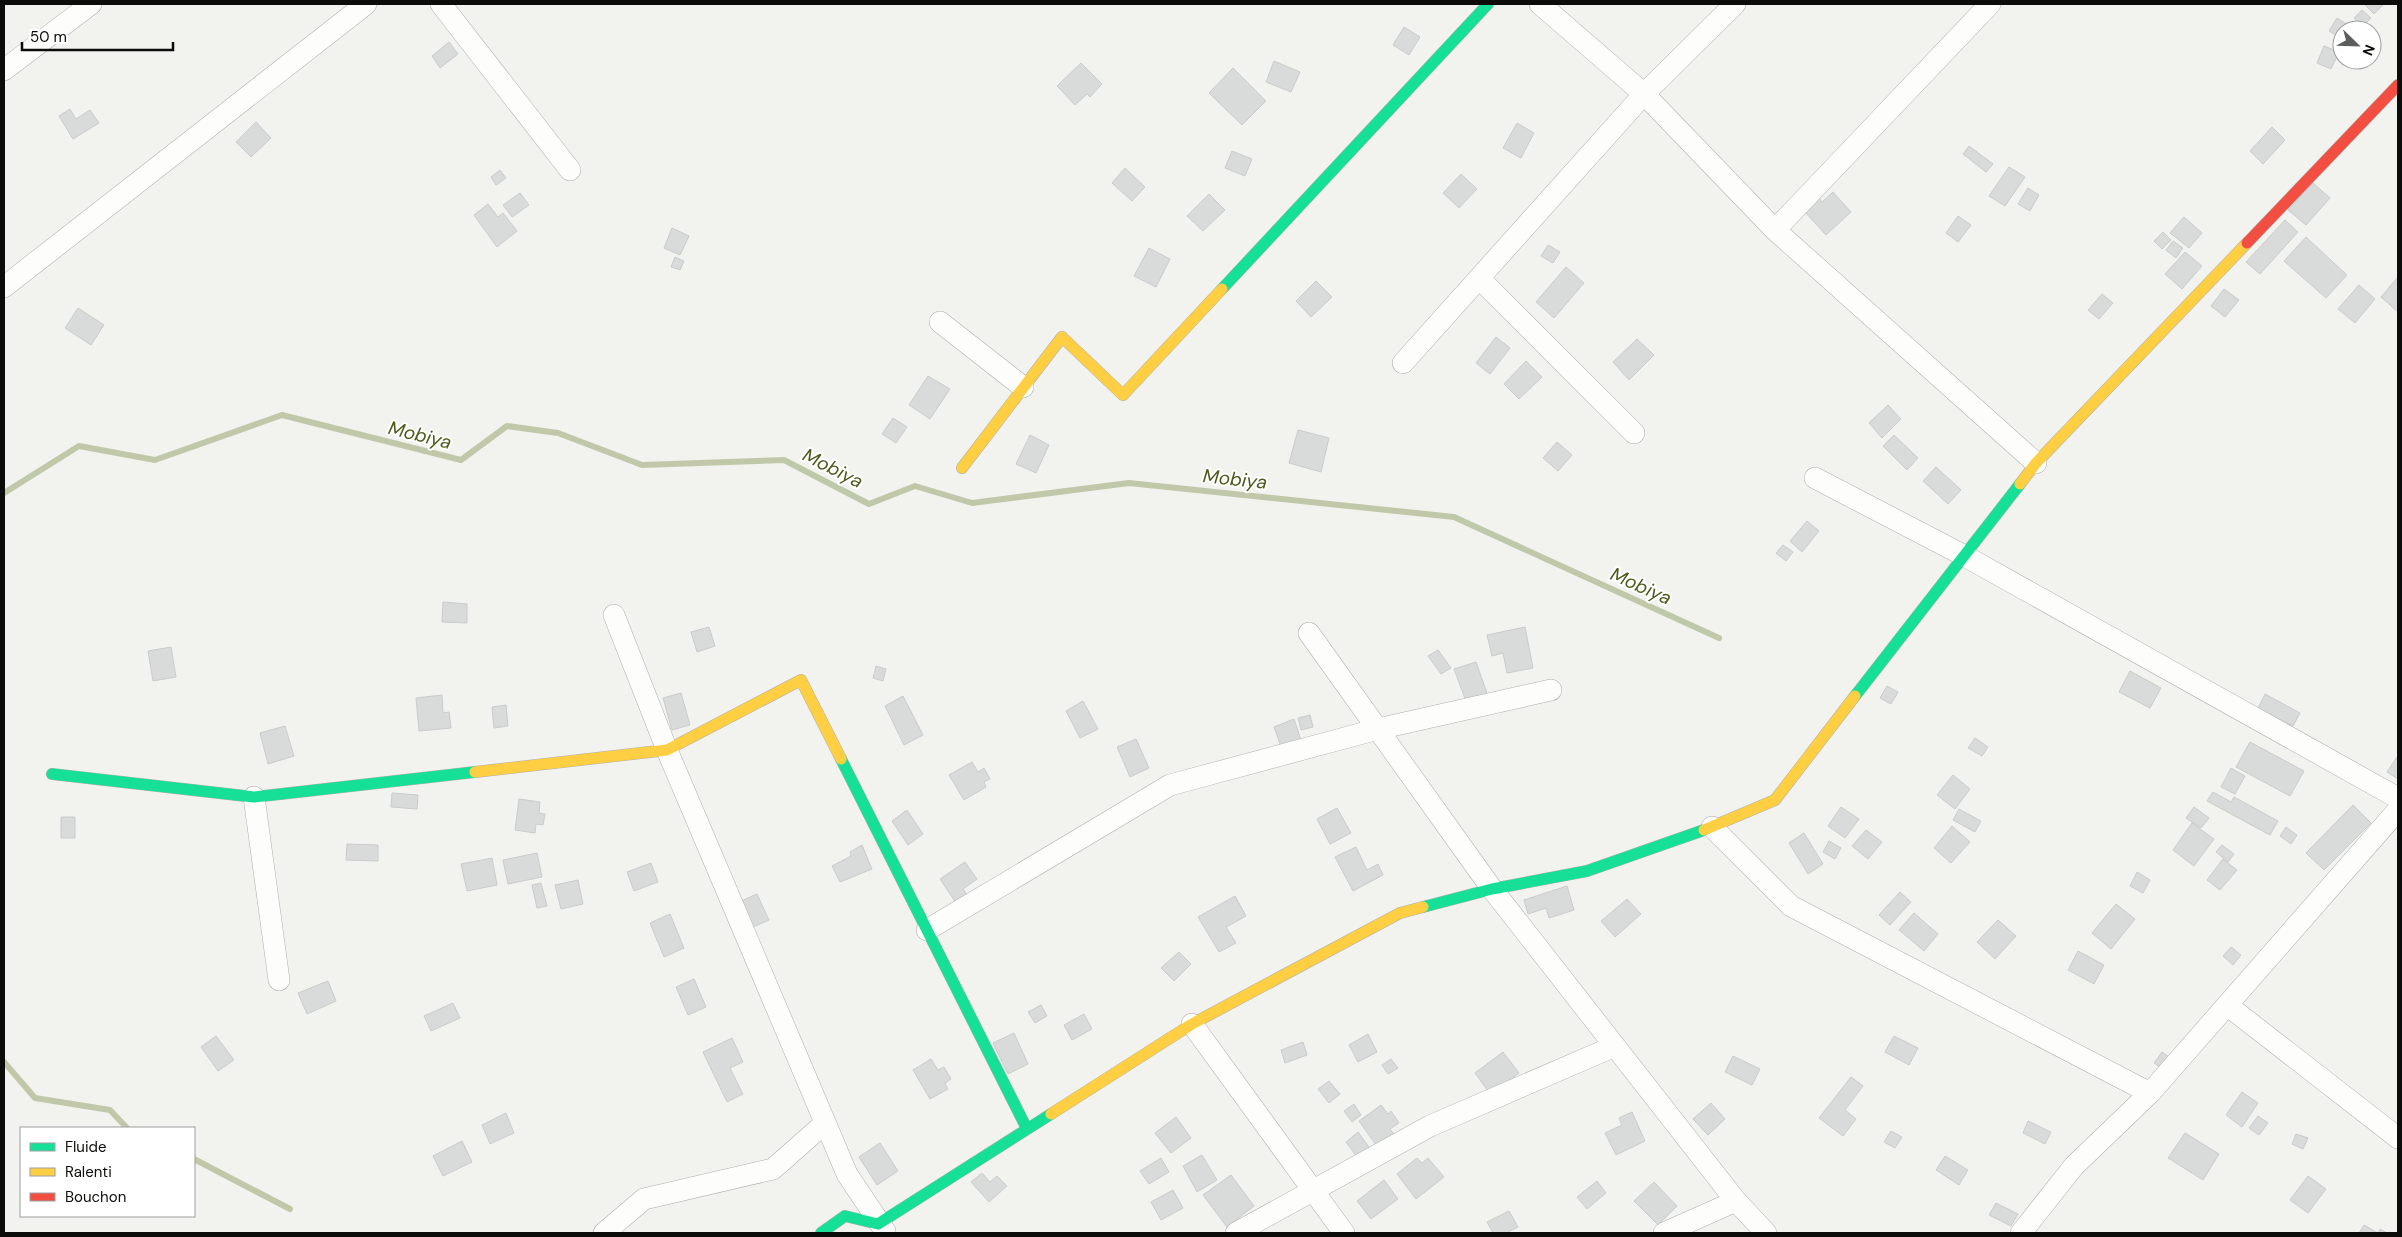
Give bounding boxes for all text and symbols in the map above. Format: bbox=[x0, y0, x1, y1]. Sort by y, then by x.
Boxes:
scale bar bbox=[22, 20, 174, 52]
north arrow bbox=[2332, 20, 2382, 70]
text: 50 m bbox=[30, 27, 67, 47]
text: N bbox=[2359, 42, 2379, 58]
water label: Mobiya bbox=[386, 415, 454, 455]
water label: Mobiya bbox=[799, 442, 867, 494]
water label: Mobiya bbox=[1202, 463, 1268, 495]
water label: Mobiya bbox=[1606, 561, 1676, 611]
legend bbox=[20, 1127, 195, 1217]
text: Fluide bbox=[65, 1137, 107, 1157]
text: Ralenti bbox=[65, 1162, 112, 1182]
text: Bouchon bbox=[65, 1187, 126, 1207]

